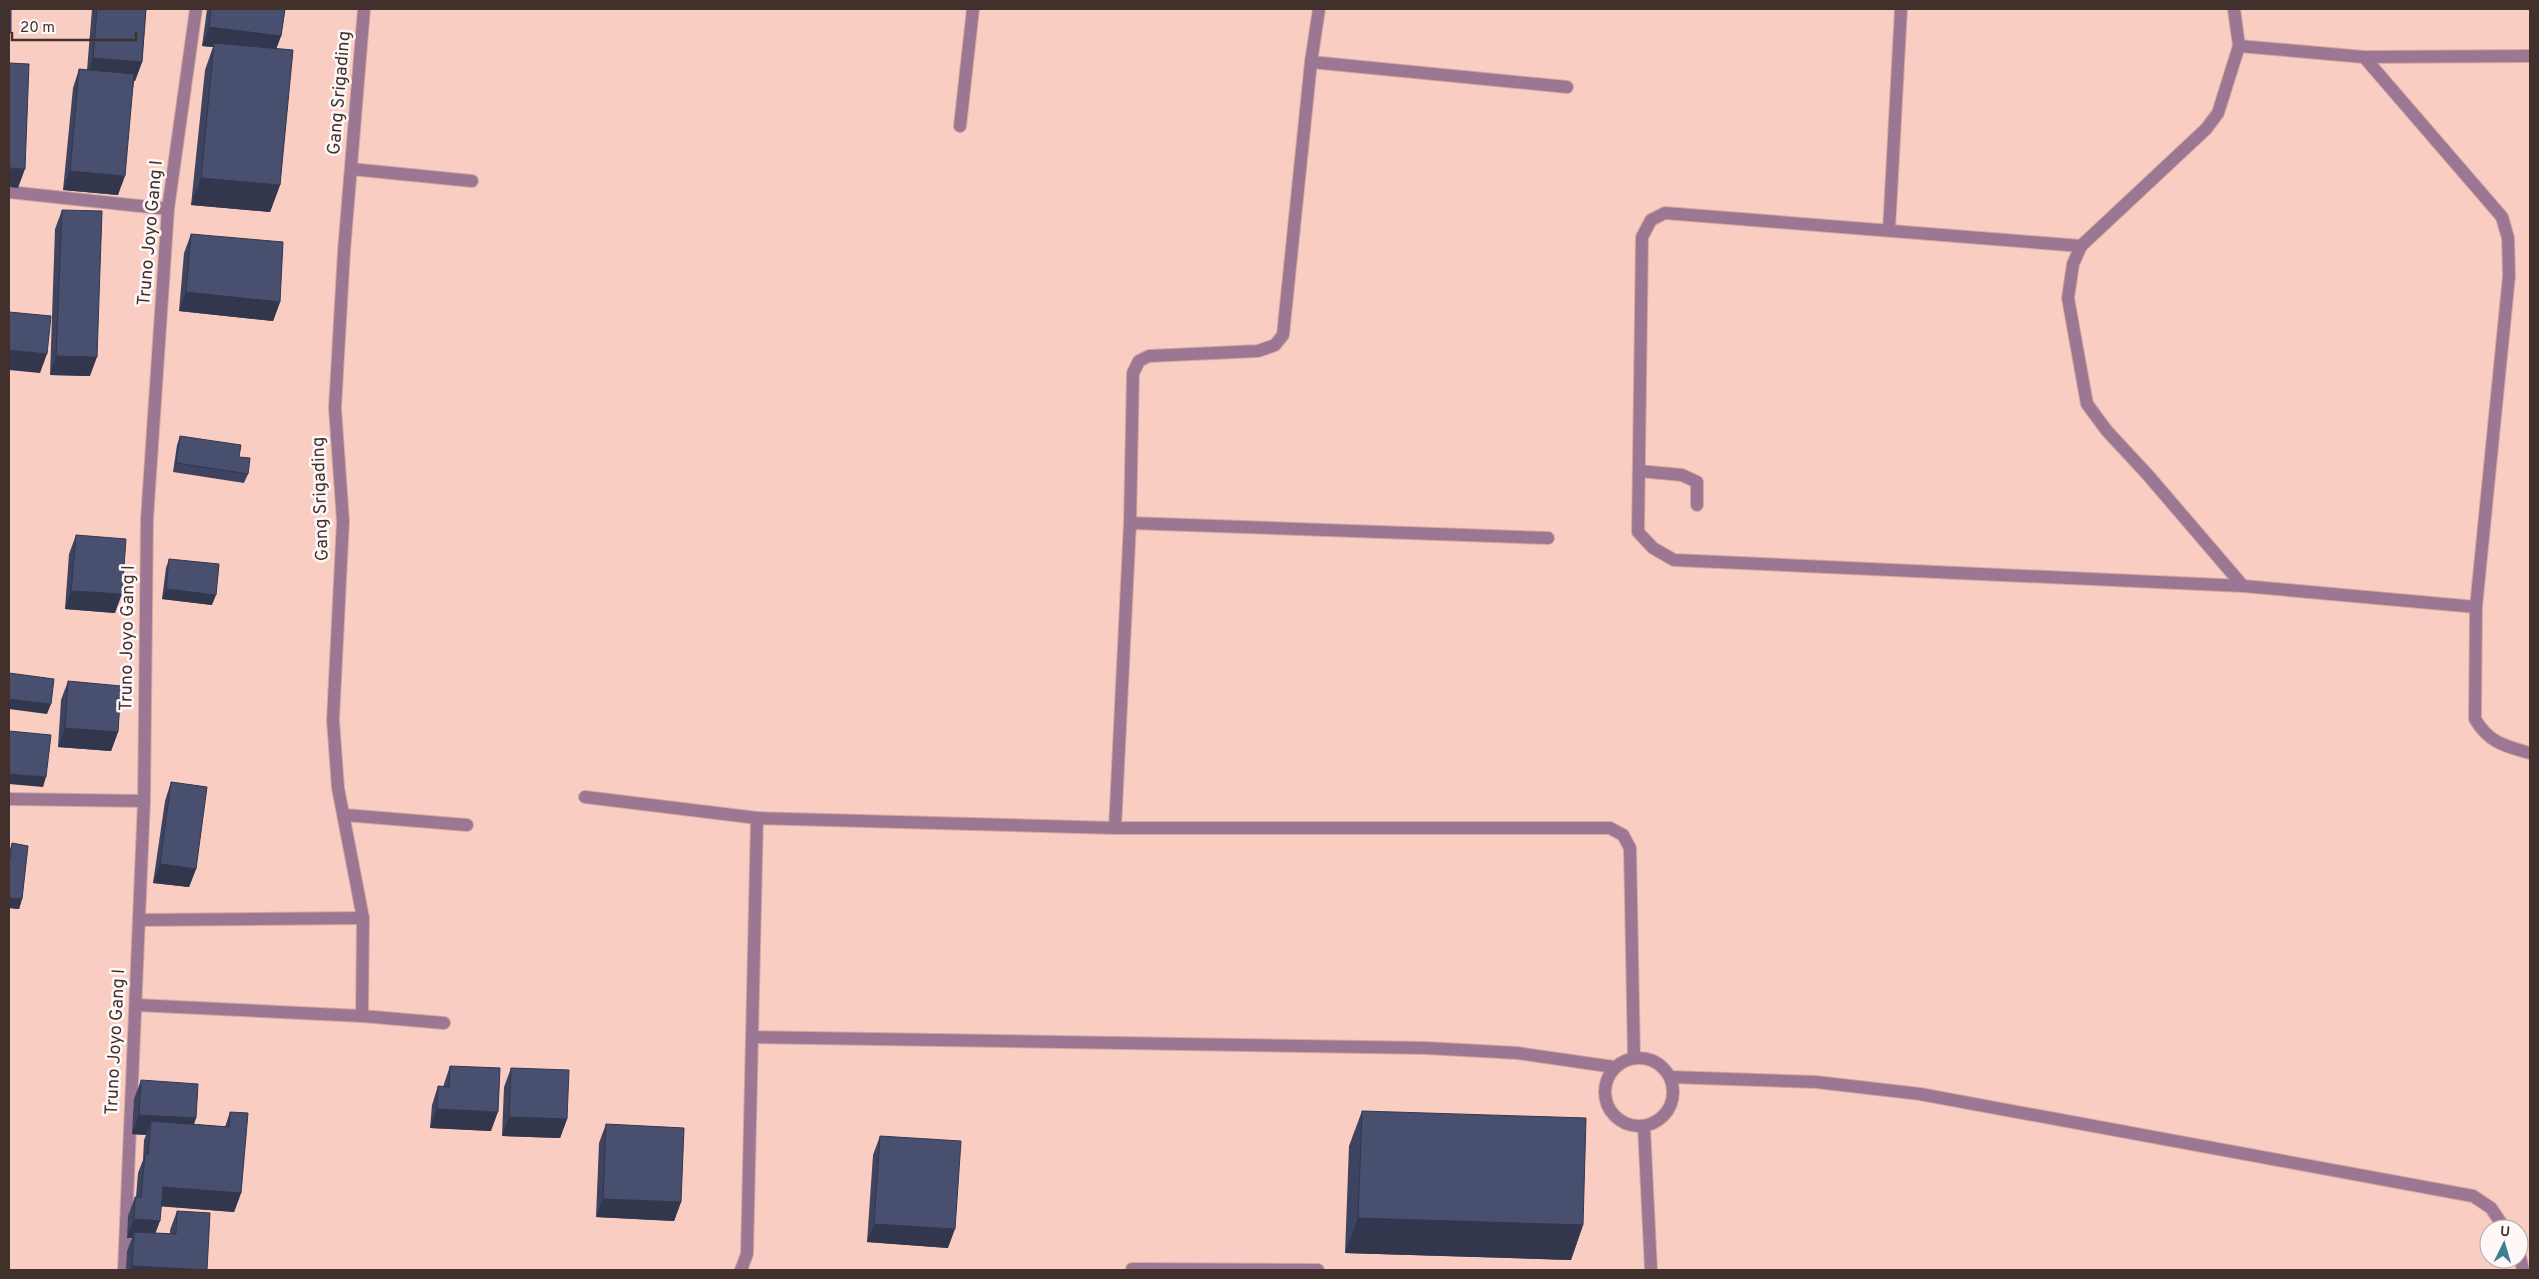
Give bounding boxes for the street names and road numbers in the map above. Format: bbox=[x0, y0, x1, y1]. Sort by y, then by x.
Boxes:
street label: Gang Srigading bbox=[323, 30, 357, 156]
street label: Truno Joyo Gang I bbox=[133, 159, 169, 307]
street label: Gang Srigading bbox=[307, 436, 335, 562]
street label: Truno Joyo Gang I bbox=[115, 565, 141, 711]
street label: Truno Joyo Gang I bbox=[101, 968, 131, 1116]

